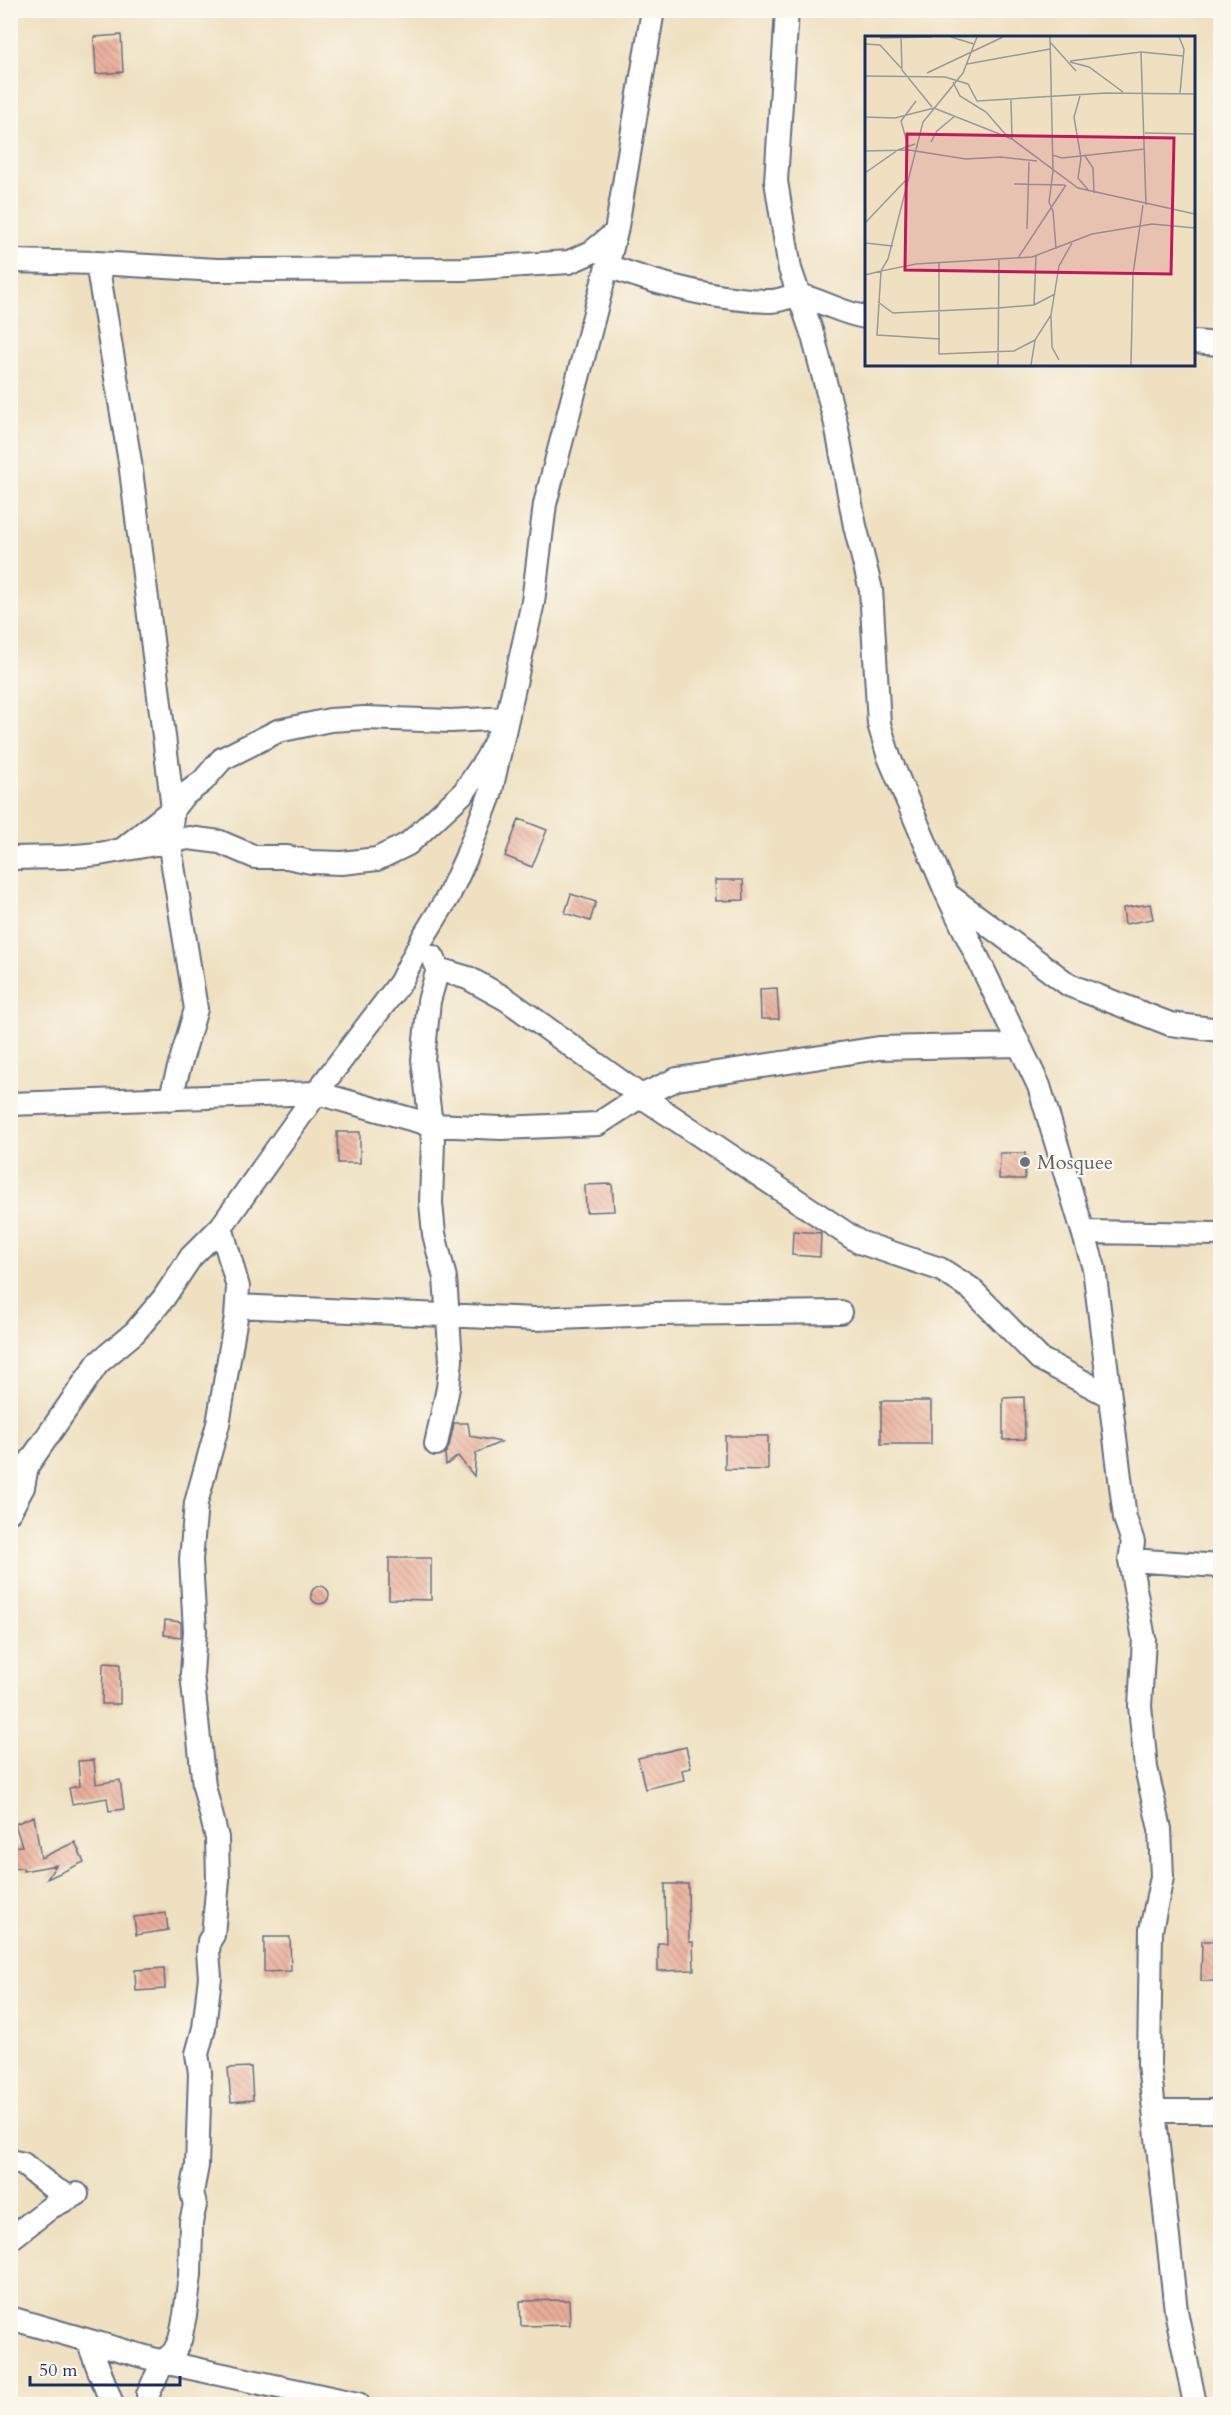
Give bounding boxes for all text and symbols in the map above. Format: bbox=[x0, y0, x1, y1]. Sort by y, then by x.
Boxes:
inset map bbox=[865, 36, 1195, 366]
place label: Mosquee bbox=[1037, 1149, 1113, 1176]
marker: Mosquee bbox=[1018, 1155, 1032, 1169]
scale bar bbox=[30, 2349, 180, 2387]
text: 50 m bbox=[39, 2358, 78, 2383]

